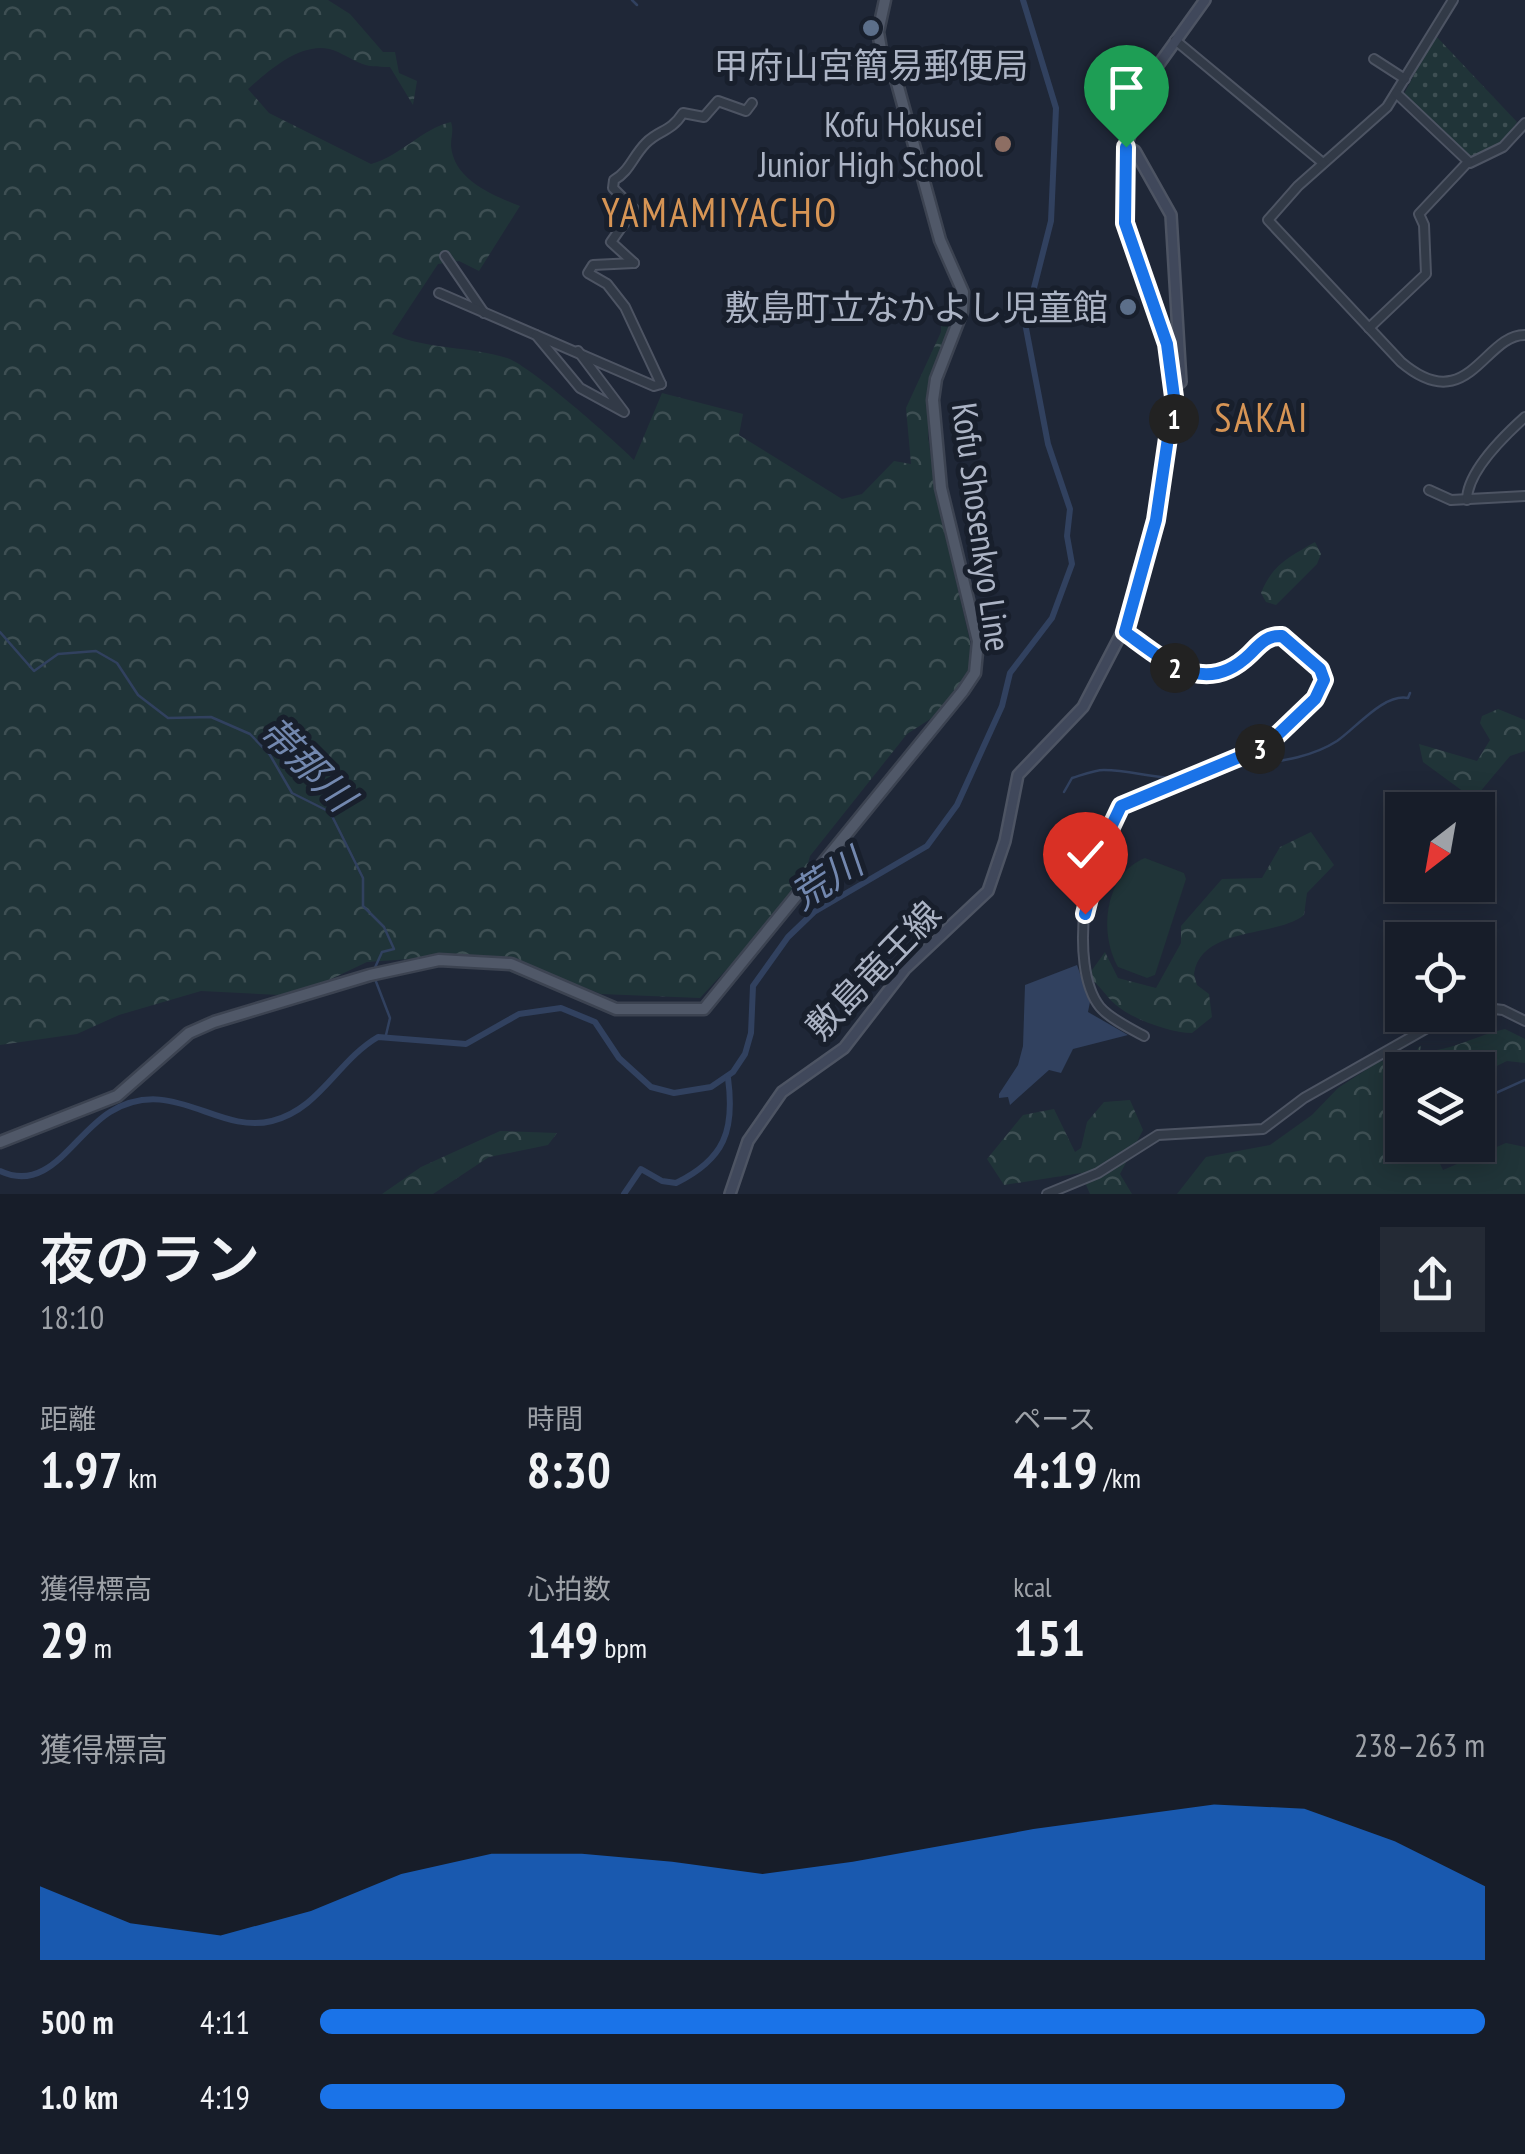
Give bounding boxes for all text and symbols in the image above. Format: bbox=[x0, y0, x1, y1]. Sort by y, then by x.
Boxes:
marker: 甲府山宮簡易郵便局 bbox=[860, 17, 882, 39]
place label: 甲府山宮簡易郵便局 bbox=[713, 42, 1029, 88]
pin bbox=[1084, 45, 1169, 148]
icon: arrive bbox=[1099, 60, 1154, 115]
place label: Kofu Hokusei Junior High School bbox=[758, 101, 983, 187]
marker: Kofu Hokusei Junior High School bbox=[992, 133, 1014, 155]
district label: YAMAMIYACHO bbox=[601, 186, 839, 238]
place label: 敷島町立なかよし児童館 bbox=[725, 284, 1108, 330]
marker: 敷島町立なかよし児童館 bbox=[1117, 296, 1139, 318]
district label: SAKAI bbox=[1214, 391, 1310, 443]
pin: 1 bbox=[1149, 394, 1199, 444]
street label: Kofu Shosenkyo Line bbox=[942, 400, 1022, 654]
text: 1 bbox=[1167, 400, 1181, 437]
pin: 2 bbox=[1150, 643, 1200, 693]
text: 2 bbox=[1168, 649, 1182, 686]
water label: 帯那川 bbox=[250, 705, 368, 823]
pin: 3 bbox=[1235, 724, 1285, 774]
text: 3 bbox=[1253, 730, 1267, 767]
north arrow bbox=[1385, 792, 1495, 902]
map controls bbox=[1385, 792, 1495, 1162]
pin bbox=[1043, 812, 1128, 915]
icon: check bbox=[1058, 827, 1113, 882]
water label: 荒川 bbox=[781, 835, 875, 919]
street label: 敷島竜王線 bbox=[796, 891, 950, 1049]
button: locate bbox=[1385, 922, 1495, 1032]
button: layers bbox=[1385, 1052, 1495, 1162]
text: 夜のラン bbox=[40, 1223, 260, 1294]
button: share bbox=[1380, 1227, 1485, 1332]
text: 18:10 bbox=[40, 1296, 104, 1338]
text: 距離 bbox=[40, 1400, 96, 1437]
text: 時間 bbox=[527, 1400, 583, 1437]
text: ペース bbox=[1013, 1400, 1096, 1437]
text: 1.97 bbox=[40, 1437, 122, 1502]
text: 8:30 bbox=[527, 1437, 611, 1502]
text: 4:19 bbox=[1013, 1437, 1098, 1502]
text: km bbox=[122, 1459, 157, 1496]
text: /km bbox=[1098, 1459, 1141, 1496]
text: kcal bbox=[1013, 1568, 1052, 1605]
text: 獲得標高 bbox=[40, 1570, 152, 1607]
text: 心拍数 bbox=[527, 1570, 611, 1607]
text: 151 bbox=[1013, 1605, 1085, 1670]
text: 29 bbox=[40, 1607, 88, 1672]
text: 149 bbox=[527, 1607, 598, 1672]
text: m bbox=[88, 1629, 112, 1666]
text: bpm bbox=[598, 1629, 647, 1666]
text: 238–263 m bbox=[1354, 1724, 1485, 1766]
text: 獲得標高 bbox=[40, 1728, 168, 1770]
text: 500 m bbox=[40, 2001, 114, 2043]
text: 4:11 bbox=[200, 2001, 250, 2043]
text: 1.0 km bbox=[40, 2076, 118, 2118]
text: 4:19 bbox=[200, 2076, 250, 2118]

